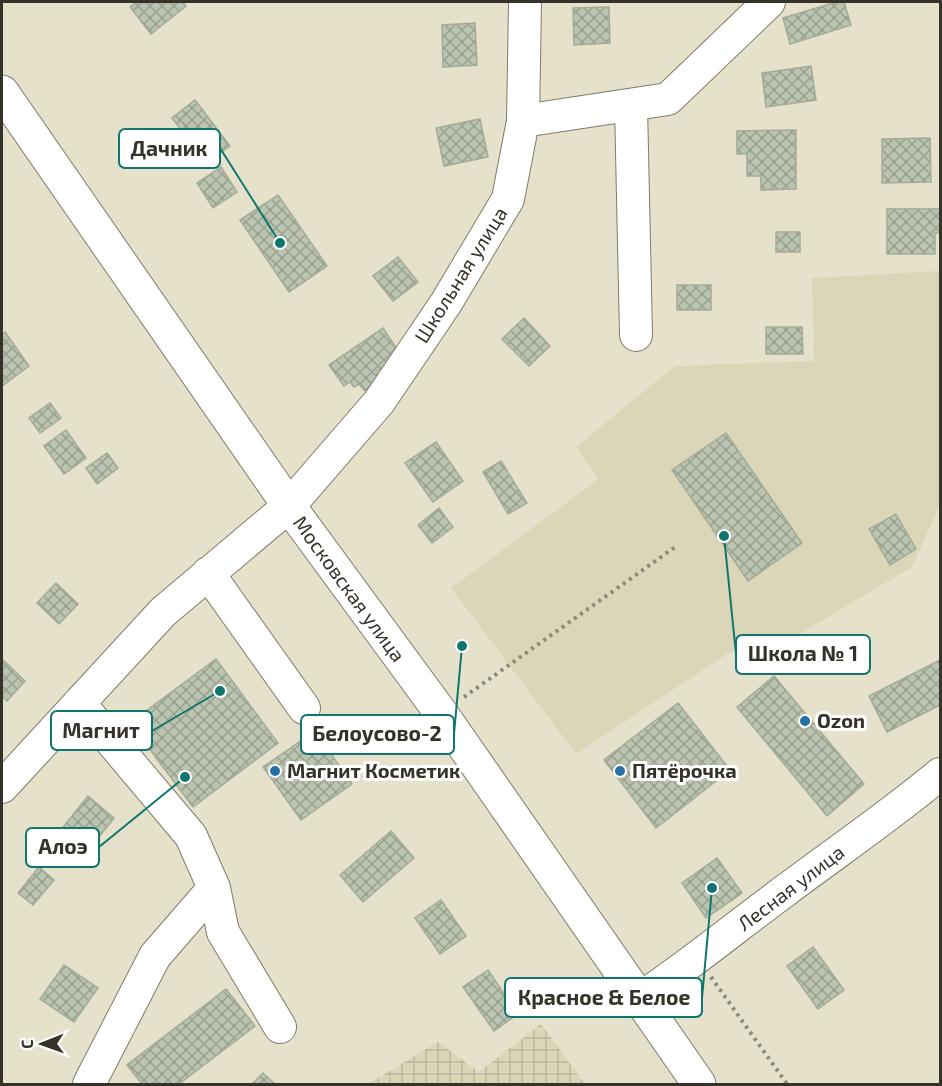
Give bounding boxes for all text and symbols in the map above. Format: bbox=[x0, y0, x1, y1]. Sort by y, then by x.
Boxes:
callout: Дачник bbox=[119, 129, 220, 168]
text: Дачник bbox=[131, 135, 208, 160]
street label: Школьная улица bbox=[409, 202, 512, 347]
street label: Московская улица bbox=[288, 511, 411, 667]
callout: Школа № 1 bbox=[736, 635, 870, 674]
text: Школа № 1 bbox=[748, 640, 858, 665]
place label: Ozon bbox=[817, 708, 865, 732]
callout: Магнит bbox=[51, 711, 152, 750]
marker: Ozon bbox=[798, 714, 812, 728]
callout: Белоусово-2 bbox=[301, 715, 454, 754]
text: Магнит bbox=[62, 717, 140, 742]
text: Белоусово-2 bbox=[312, 720, 442, 745]
place label: Магнит Косметик bbox=[287, 758, 460, 782]
place label: Пятёрочка bbox=[632, 758, 737, 782]
marker: Магнит Косметик bbox=[268, 764, 282, 778]
marker: Пятёрочка bbox=[613, 764, 627, 778]
callout: Алоэ bbox=[26, 828, 99, 867]
text: Алоэ bbox=[38, 833, 88, 858]
street label: Лесная улица bbox=[732, 839, 849, 936]
callout: Красное & Белое bbox=[505, 978, 702, 1017]
text: Красное & Белое bbox=[518, 984, 690, 1009]
north arrow bbox=[12, 1014, 72, 1074]
text: С bbox=[17, 1039, 36, 1049]

